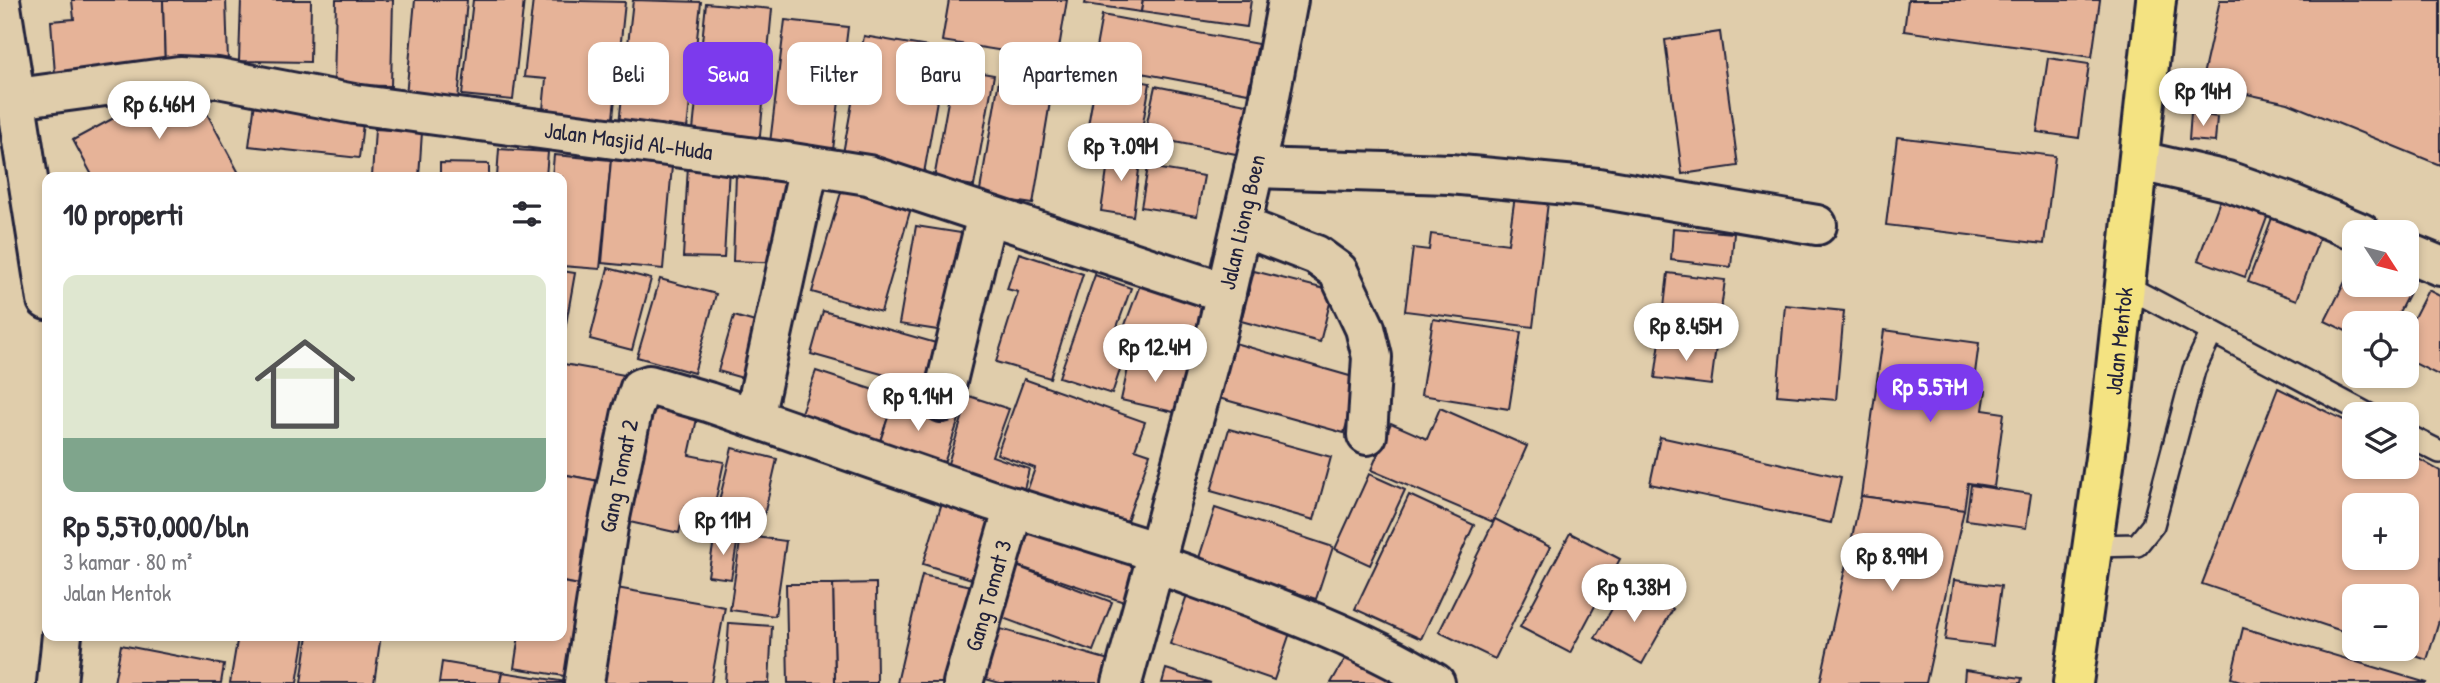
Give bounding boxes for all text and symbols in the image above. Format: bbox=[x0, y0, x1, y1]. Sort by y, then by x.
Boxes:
chip: Beli bbox=[588, 42, 669, 105]
chip: Sewa bbox=[683, 42, 773, 105]
chip: Filter bbox=[787, 42, 882, 105]
chip: Baru bbox=[896, 42, 985, 105]
chip: Apartemen bbox=[999, 42, 1142, 105]
pin: Rp 14M bbox=[2146, 68, 2260, 128]
text: Rp 14M bbox=[2175, 75, 2231, 106]
pin: Rp 6.46M bbox=[87, 82, 231, 141]
text: Rp 6.46M bbox=[123, 88, 195, 119]
street label: Jalan Masjid Al-Huda bbox=[543, 114, 715, 167]
pin: Rp 7.09M bbox=[1049, 124, 1193, 183]
text: Rp 7.09M bbox=[1084, 130, 1158, 161]
street label: Jalan Liong Boen bbox=[1211, 151, 1272, 292]
text: 10 properti bbox=[63, 194, 184, 234]
icon: filters bbox=[508, 195, 546, 233]
north arrow bbox=[2342, 220, 2418, 298]
map controls bbox=[2342, 220, 2419, 661]
street label: Jalan Mentok bbox=[2097, 285, 2140, 397]
pin: Rp 8.45M bbox=[1614, 304, 1758, 363]
text: Rp 8.45M bbox=[1650, 310, 1722, 341]
button: locate bbox=[2342, 311, 2419, 388]
icon: home bbox=[242, 321, 368, 447]
pin: Rp 12.4M bbox=[1083, 324, 1227, 384]
text: Rp 12.4M bbox=[1119, 331, 1191, 362]
pin: Rp 5.57M bbox=[1858, 364, 2002, 424]
text: Rp 5.57M bbox=[1892, 371, 1968, 402]
pin: Rp 9.14M bbox=[846, 374, 990, 433]
text: Rp 9.14M bbox=[883, 380, 953, 411]
button: layers bbox=[2342, 402, 2419, 479]
street label: Gang Tomat 2 bbox=[591, 416, 645, 535]
button: + bbox=[2342, 493, 2419, 570]
pin: Rp 11M bbox=[666, 498, 780, 557]
text: Rp 11M bbox=[695, 504, 751, 535]
text: Rp 5,570,000/bln bbox=[63, 506, 249, 546]
pin: Rp 8.99M bbox=[1820, 534, 1964, 593]
street label: Gang Tomat 3 bbox=[957, 536, 1019, 655]
text: Rp 8.99M bbox=[1856, 540, 1928, 571]
text: 3 kamar · 80 m² bbox=[63, 546, 192, 577]
pin: Rp 9.38M bbox=[1562, 564, 1706, 624]
text: Rp 9.38M bbox=[1598, 571, 1670, 602]
text: Jalan Mentok bbox=[63, 577, 171, 608]
button: − bbox=[2342, 584, 2419, 661]

